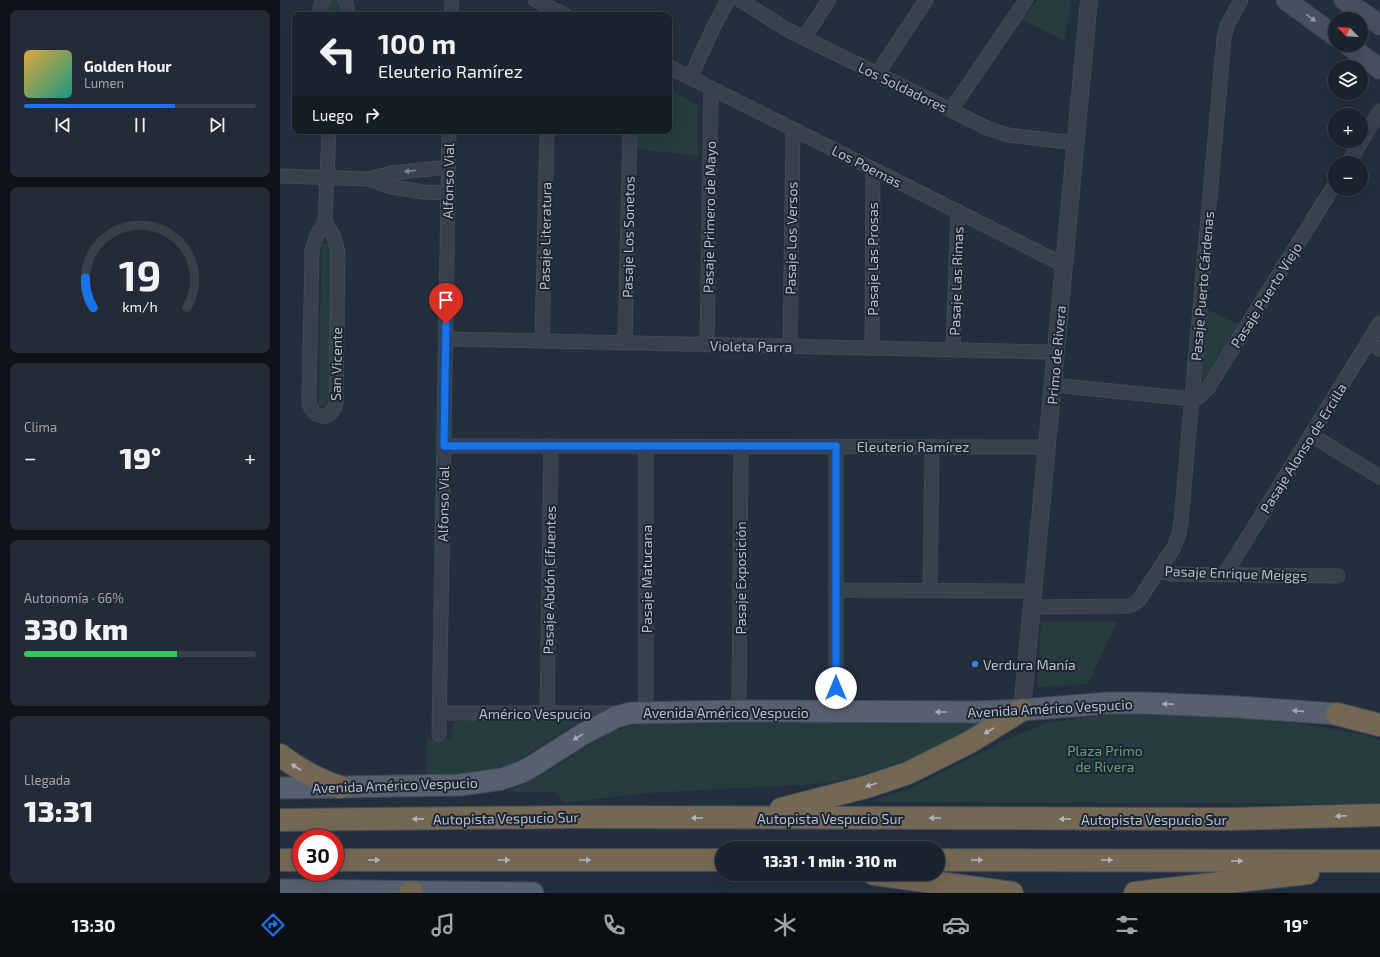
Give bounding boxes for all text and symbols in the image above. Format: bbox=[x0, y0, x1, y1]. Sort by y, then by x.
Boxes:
north arrow bbox=[1328, 12, 1368, 52]
map controls bbox=[1328, 12, 1368, 196]
one-way arrow bbox=[1305, 14, 1316, 22]
text: 100 m bbox=[378, 26, 456, 60]
icon: left bbox=[312, 28, 364, 80]
text: Golden Hour bbox=[84, 57, 172, 75]
street label: Los Soldadores bbox=[856, 58, 950, 116]
text: Eleuterio Ramírez bbox=[378, 60, 523, 82]
button: layers bbox=[1328, 60, 1368, 100]
text: Lumen bbox=[84, 75, 124, 91]
icon: right bbox=[361, 104, 383, 126]
text: Luego bbox=[312, 106, 353, 124]
button: + bbox=[1328, 108, 1368, 148]
icon: previous bbox=[52, 114, 74, 136]
icon: pause bbox=[129, 114, 151, 136]
icon: next bbox=[206, 114, 228, 136]
street label: Pasaje Primero de Mayo bbox=[699, 141, 719, 293]
street label: Los Poemas bbox=[829, 141, 905, 191]
street label: Alfonso Vial bbox=[439, 142, 457, 219]
button: − bbox=[1328, 156, 1368, 196]
one-way arrow bbox=[404, 168, 416, 174]
street label: Pasaje Los Sonetos bbox=[618, 176, 638, 298]
street label: Pasaje Los Versos bbox=[782, 181, 800, 295]
street label: Pasaje Literatura bbox=[536, 182, 554, 290]
street label: Pasaje Las Prosas bbox=[864, 202, 881, 316]
street label: Pasaje Puerto Cárdenas bbox=[1187, 210, 1217, 362]
street label: Pasaje Las Rimas bbox=[946, 226, 966, 336]
street label: Pasaje Puerto Viejo bbox=[1227, 239, 1305, 351]
text: 19 bbox=[119, 249, 161, 299]
pin bbox=[429, 283, 463, 324]
icon: arrive bbox=[435, 289, 457, 311]
text: km/h bbox=[122, 297, 158, 314]
street label: Primo de Rivera bbox=[1043, 305, 1069, 405]
street label: San Vicente bbox=[327, 327, 345, 401]
street label: Violeta Parra bbox=[710, 337, 792, 355]
street label: Pasaje Alonso de Ercilla bbox=[1256, 380, 1350, 516]
text: Clima bbox=[24, 419, 57, 435]
street label: Eleuterio Ramírez bbox=[857, 438, 969, 455]
text: 19° bbox=[120, 439, 161, 475]
text: − bbox=[24, 444, 37, 470]
text: + bbox=[244, 444, 256, 470]
street label: Alfonso Vial bbox=[434, 465, 452, 542]
street label: Pasaje Abdón Cifuentes bbox=[539, 505, 559, 655]
street label: Pasaje Exposición bbox=[732, 521, 749, 635]
street label: Pasaje Matucana bbox=[638, 525, 655, 633]
street label: Pasaje Enrique Meiggs bbox=[1165, 562, 1307, 584]
text: Autonomía · 66% bbox=[24, 590, 124, 606]
text: 330 km bbox=[24, 610, 128, 646]
place label: Verdura Manía bbox=[983, 656, 1076, 673]
marker: Verdura Manía bbox=[970, 659, 980, 669]
position arrow bbox=[815, 667, 857, 709]
street label: Avenida Américo Vespucio bbox=[967, 695, 1133, 721]
one-way arrow bbox=[1161, 701, 1174, 707]
street label: Avenida Américo Vespucio bbox=[643, 704, 809, 721]
street label: Américo Vespucio bbox=[479, 705, 591, 722]
one-way arrow bbox=[1292, 708, 1304, 715]
one-way arrow bbox=[934, 709, 947, 715]
one-way arrow bbox=[983, 727, 995, 734]
one-way arrow bbox=[572, 733, 584, 740]
park label: Plaza Primo de Rivera bbox=[1067, 742, 1143, 775]
one-way arrow bbox=[290, 763, 302, 770]
text: Llegada bbox=[24, 772, 70, 788]
street label: Avenida Américo Vespucio bbox=[312, 774, 478, 796]
one-way arrow bbox=[865, 782, 877, 788]
text: 13:31 bbox=[24, 792, 93, 828]
street label: Autopista Vespucio Sur bbox=[433, 808, 580, 828]
street label: Autopista Vespucio Sur bbox=[757, 810, 903, 827]
street label: Autopista Vespucio Sur bbox=[1081, 811, 1227, 828]
one-way arrow bbox=[1334, 813, 1347, 819]
one-way arrow bbox=[690, 815, 703, 821]
one-way arrow bbox=[928, 815, 941, 821]
one-way arrow bbox=[411, 816, 424, 822]
one-way arrow bbox=[1058, 816, 1071, 822]
speed limit sign: 30 bbox=[292, 829, 344, 881]
text: 13:31 · 1 min · 310 m bbox=[763, 852, 897, 870]
one-way arrow bbox=[368, 857, 381, 863]
one-way arrow bbox=[498, 857, 511, 863]
one-way arrow bbox=[579, 857, 592, 863]
one-way arrow bbox=[971, 857, 984, 863]
one-way arrow bbox=[1101, 857, 1114, 863]
one-way arrow bbox=[1231, 858, 1244, 864]
icon: directions bbox=[259, 911, 287, 939]
icon: music bbox=[429, 911, 457, 939]
icon: phone bbox=[600, 911, 628, 939]
icon: climate bbox=[771, 911, 799, 939]
icon: car bbox=[942, 911, 970, 939]
icon: filters bbox=[1113, 911, 1141, 939]
text: 13:30 bbox=[71, 914, 116, 936]
text: 19° bbox=[1284, 914, 1308, 936]

